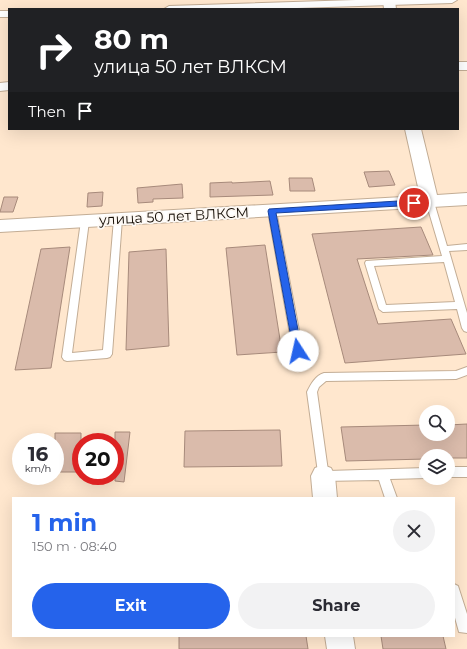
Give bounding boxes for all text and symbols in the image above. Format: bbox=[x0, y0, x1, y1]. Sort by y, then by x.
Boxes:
text: 80 m bbox=[94, 22, 169, 56]
icon: right bbox=[28, 24, 80, 76]
text: улица 50 лет ВЛКСМ bbox=[94, 56, 287, 78]
icon: arrive bbox=[74, 100, 96, 122]
text: Then bbox=[28, 102, 66, 121]
pin bbox=[397, 186, 431, 220]
icon: arrive bbox=[403, 192, 425, 214]
street label: улица 50 лет ВЛКСМ bbox=[98, 203, 249, 229]
position arrow bbox=[277, 330, 319, 372]
map controls bbox=[419, 405, 455, 485]
button: search bbox=[419, 405, 455, 441]
speed limit sign: 20 bbox=[72, 433, 124, 485]
text: 16 bbox=[28, 442, 48, 466]
button: layers bbox=[419, 449, 455, 485]
text: km/h bbox=[25, 462, 51, 475]
text: 1 min bbox=[32, 508, 97, 537]
button: close bbox=[393, 510, 435, 552]
text: 150 m · 08:40 bbox=[32, 538, 117, 554]
button: Exit bbox=[32, 583, 230, 629]
button: Share bbox=[238, 583, 435, 629]

